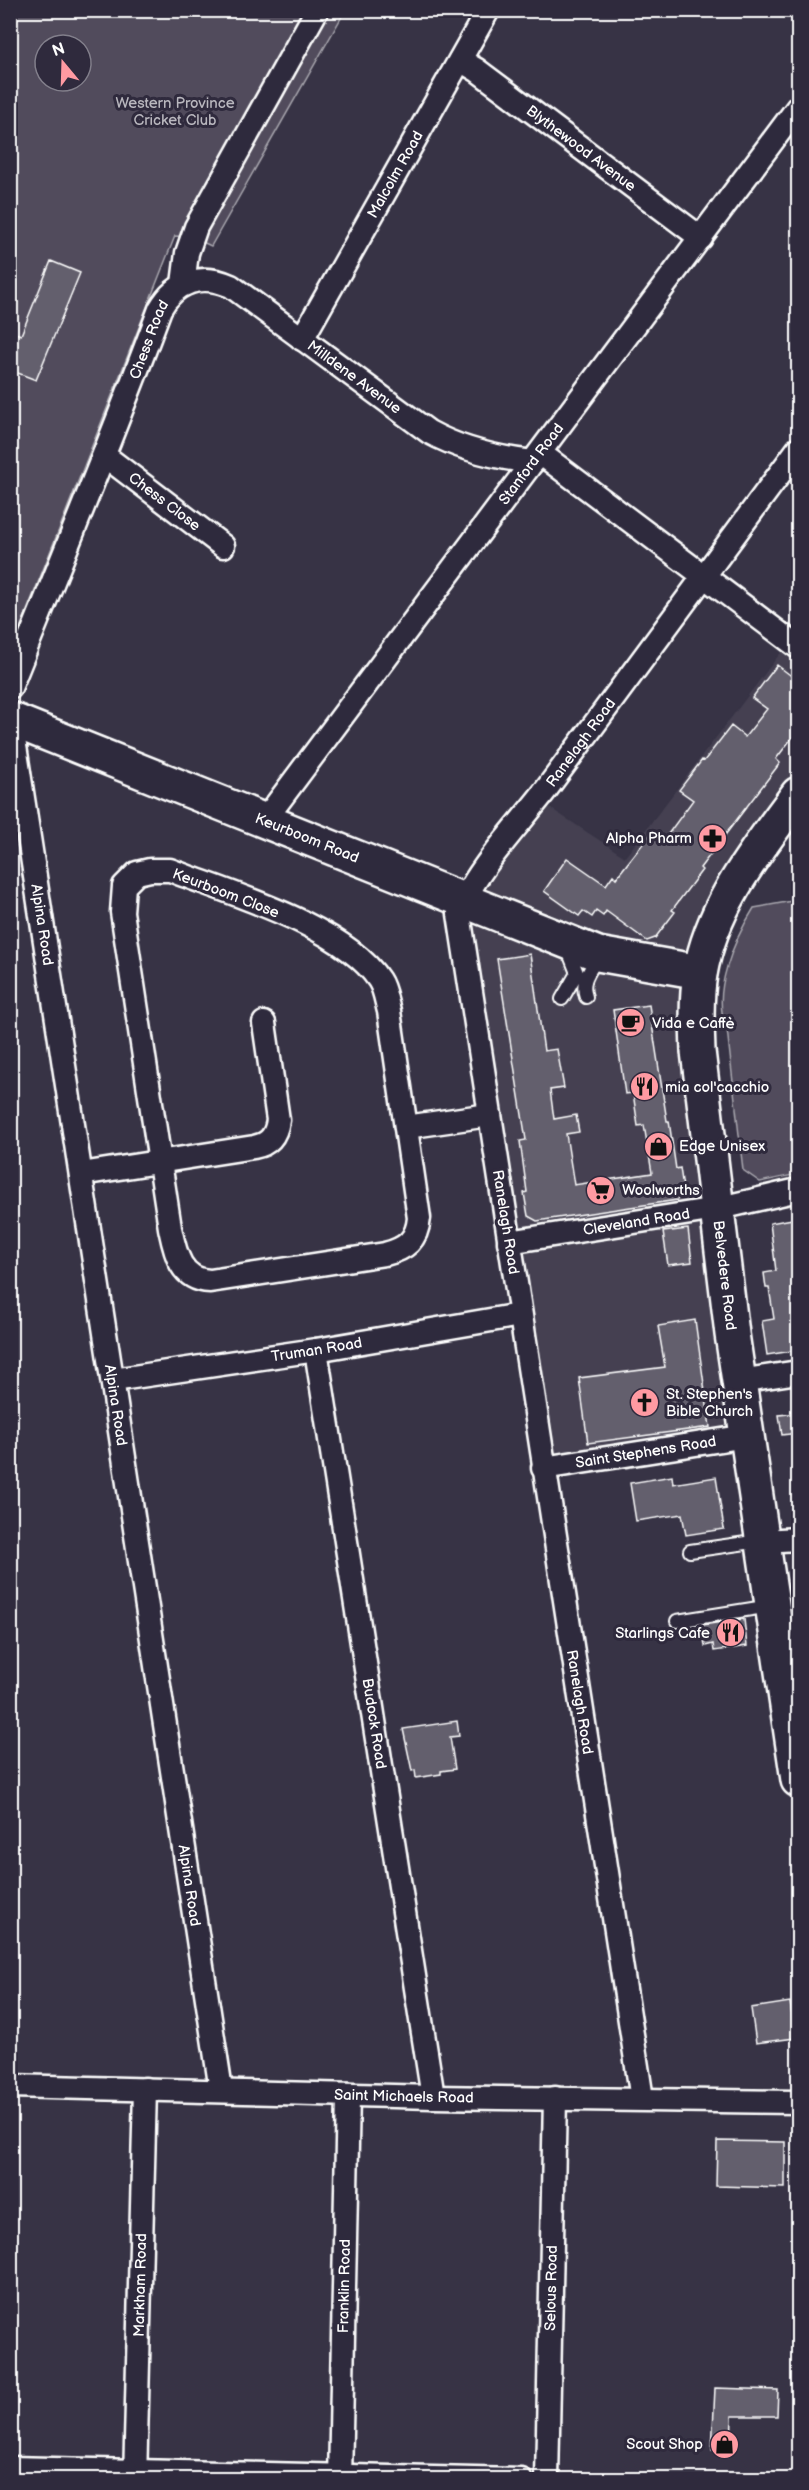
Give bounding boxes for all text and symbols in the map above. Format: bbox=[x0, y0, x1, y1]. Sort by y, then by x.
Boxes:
north arrow bbox=[33, 33, 93, 93]
text: N bbox=[50, 39, 67, 61]
park label: Western Province Cricket Club bbox=[115, 94, 235, 130]
street label: Blythewood Avenue bbox=[522, 101, 640, 196]
street label: Malcolm Road bbox=[363, 128, 428, 222]
street label: Chess Road bbox=[125, 296, 173, 382]
street label: Milldene Avenue bbox=[303, 336, 405, 418]
street label: Stanford Road bbox=[495, 420, 568, 509]
street label: Chess Close bbox=[125, 468, 204, 535]
street label: Ranelagh Road bbox=[542, 695, 620, 791]
street label: Keurboom Road bbox=[252, 809, 362, 868]
pharmacy icon: Alpha Pharm bbox=[697, 822, 729, 854]
place label: Alpha Pharm bbox=[606, 829, 692, 848]
street label: Keurboom Close bbox=[170, 864, 282, 923]
street label: Alpina Road bbox=[26, 883, 57, 967]
cafe icon: Vida e Caffè bbox=[615, 1007, 647, 1039]
place label: Vida e Caffè bbox=[652, 1014, 735, 1033]
restaurant icon: mia col'cacchio bbox=[628, 1071, 660, 1103]
place label: mia col'cacchio bbox=[665, 1078, 769, 1097]
shop icon: Edge Unisex bbox=[642, 1130, 674, 1162]
place label: Edge Unisex bbox=[679, 1137, 765, 1156]
street label: Ranelagh Road bbox=[488, 1168, 523, 1276]
supermarket icon: Woolworths bbox=[585, 1174, 617, 1206]
place label: Woolworths bbox=[622, 1181, 700, 1200]
street label: Cleveland Road bbox=[582, 1204, 691, 1240]
street label: Belvedere Road bbox=[708, 1219, 740, 1331]
street label: Truman Road bbox=[270, 1333, 364, 1366]
street label: Alpina Road bbox=[100, 1363, 131, 1447]
place label: St. Stephen's Bible Church bbox=[666, 1385, 753, 1421]
church icon: St. Stephen's Bible Church bbox=[629, 1387, 661, 1419]
street label: Saint Stephens Road bbox=[574, 1432, 718, 1473]
restaurant icon: Starlings Cafe bbox=[715, 1617, 747, 1649]
place label: Starlings Cafe bbox=[615, 1624, 710, 1643]
street label: Ranelagh Road bbox=[562, 1648, 597, 1756]
street label: Budock Road bbox=[358, 1677, 390, 1770]
street label: Alpina Road bbox=[174, 1843, 205, 1927]
street label: Saint Michaels Road bbox=[334, 2085, 474, 2108]
street label: Markham Road bbox=[130, 2233, 151, 2337]
street label: Franklin Road bbox=[334, 2239, 355, 2333]
street label: Selous Road bbox=[541, 2245, 562, 2331]
shop icon: Scout Shop bbox=[708, 2428, 740, 2460]
place label: Scout Shop bbox=[626, 2435, 703, 2454]

